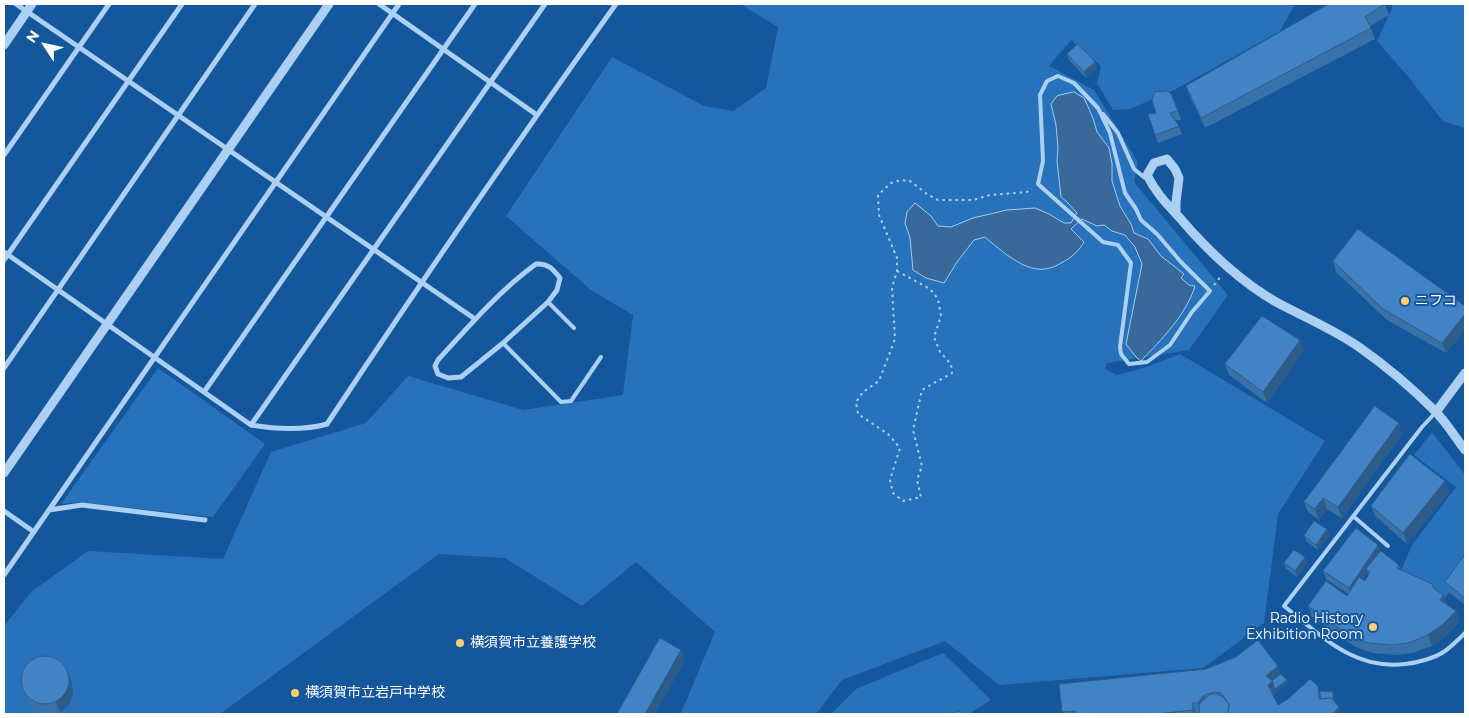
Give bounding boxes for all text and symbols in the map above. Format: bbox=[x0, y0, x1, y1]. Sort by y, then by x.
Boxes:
north arrow bbox=[20, 20, 70, 70]
text: N bbox=[22, 27, 43, 46]
place label: ニフコ bbox=[1415, 293, 1457, 309]
marker: ニフコ bbox=[1399, 295, 1411, 307]
place label: Radio History Exhibition Room bbox=[1246, 611, 1363, 644]
marker: Radio History Exhibition Room bbox=[1367, 621, 1379, 633]
place label: 横須賀市立養護学校 bbox=[470, 635, 596, 651]
marker: 横須賀市立養護学校 bbox=[454, 637, 466, 649]
place label: 横須賀市立岩戸中学校 bbox=[305, 685, 445, 701]
marker: 横須賀市立岩戸中学校 bbox=[289, 687, 301, 699]

